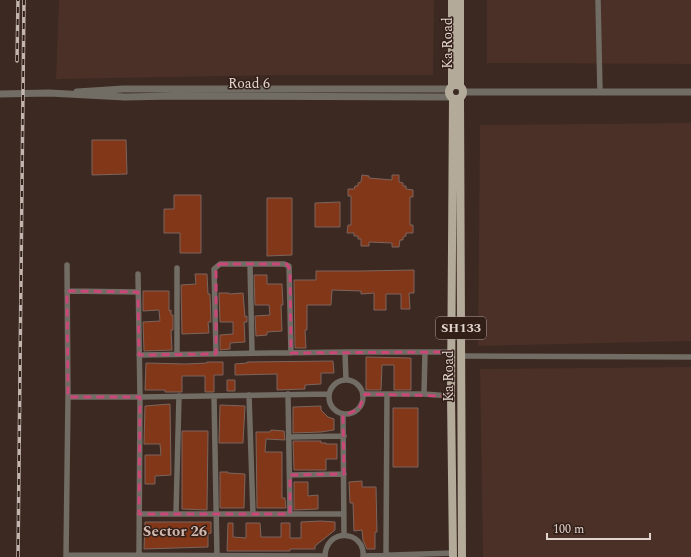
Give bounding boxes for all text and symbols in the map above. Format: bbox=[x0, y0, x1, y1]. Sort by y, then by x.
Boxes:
street label: Ka Road bbox=[437, 17, 458, 69]
street label: Road 6 bbox=[228, 73, 270, 94]
road number: SH133 bbox=[436, 317, 486, 339]
street label: Ka Road bbox=[438, 350, 459, 402]
scale bar bbox=[547, 515, 650, 541]
district label: Sector 26 bbox=[143, 520, 207, 543]
text: 100 m bbox=[553, 520, 584, 539]

